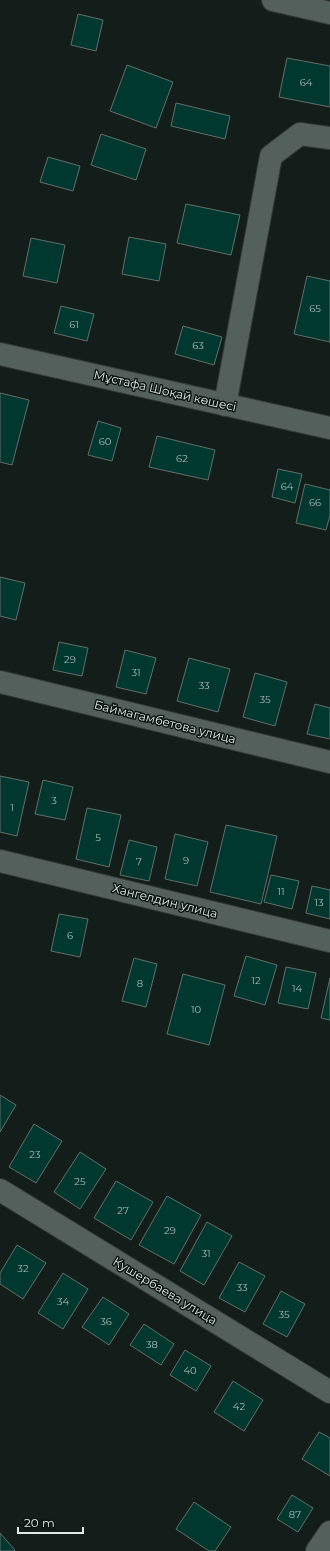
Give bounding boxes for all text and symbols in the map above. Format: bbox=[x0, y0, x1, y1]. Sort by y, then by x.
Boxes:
house number: 64 bbox=[300, 76, 313, 89]
house number: 65 bbox=[309, 302, 321, 315]
house number: 61 bbox=[69, 318, 79, 331]
house number: 63 bbox=[192, 339, 204, 352]
street label: Мұстафа Шоқай көшесі bbox=[92, 367, 238, 414]
house number: 60 bbox=[99, 435, 112, 448]
house number: 62 bbox=[176, 452, 188, 465]
house number: 64 bbox=[281, 480, 294, 493]
house number: 66 bbox=[309, 496, 321, 509]
house number: 29 bbox=[64, 653, 76, 666]
house number: 31 bbox=[131, 666, 141, 679]
house number: 33 bbox=[198, 679, 210, 692]
house number: 35 bbox=[259, 693, 271, 706]
street label: Баймагамбетова улица bbox=[93, 697, 238, 746]
house number: 3 bbox=[51, 794, 57, 807]
house number: 1 bbox=[10, 801, 14, 814]
house number: 5 bbox=[95, 831, 101, 844]
house number: 9 bbox=[183, 854, 189, 867]
house number: 7 bbox=[136, 855, 142, 868]
street label: Хангелдин улица bbox=[111, 880, 219, 921]
house number: 11 bbox=[277, 885, 285, 898]
house number: 13 bbox=[314, 896, 324, 909]
house number: 6 bbox=[67, 929, 73, 942]
house number: 12 bbox=[251, 974, 261, 987]
house number: 8 bbox=[137, 977, 143, 990]
house number: 14 bbox=[292, 982, 302, 995]
house number: 10 bbox=[191, 1003, 201, 1016]
house number: 23 bbox=[29, 1148, 41, 1161]
house number: 25 bbox=[74, 1175, 86, 1188]
house number: 27 bbox=[117, 1204, 129, 1217]
house number: 29 bbox=[164, 1224, 176, 1237]
house number: 31 bbox=[201, 1247, 211, 1260]
street label: Кушербаева улица bbox=[110, 1254, 220, 1328]
house number: 32 bbox=[17, 1262, 29, 1275]
house number: 33 bbox=[236, 1281, 248, 1294]
house number: 34 bbox=[57, 1295, 70, 1308]
house number: 35 bbox=[278, 1308, 290, 1321]
house number: 36 bbox=[100, 1315, 112, 1328]
house number: 38 bbox=[146, 1338, 158, 1351]
house number: 40 bbox=[183, 1364, 197, 1377]
house number: 42 bbox=[233, 1400, 245, 1413]
house number: 87 bbox=[289, 1508, 301, 1521]
scale bar bbox=[18, 1509, 83, 1535]
text: 20 m bbox=[24, 1515, 55, 1530]

